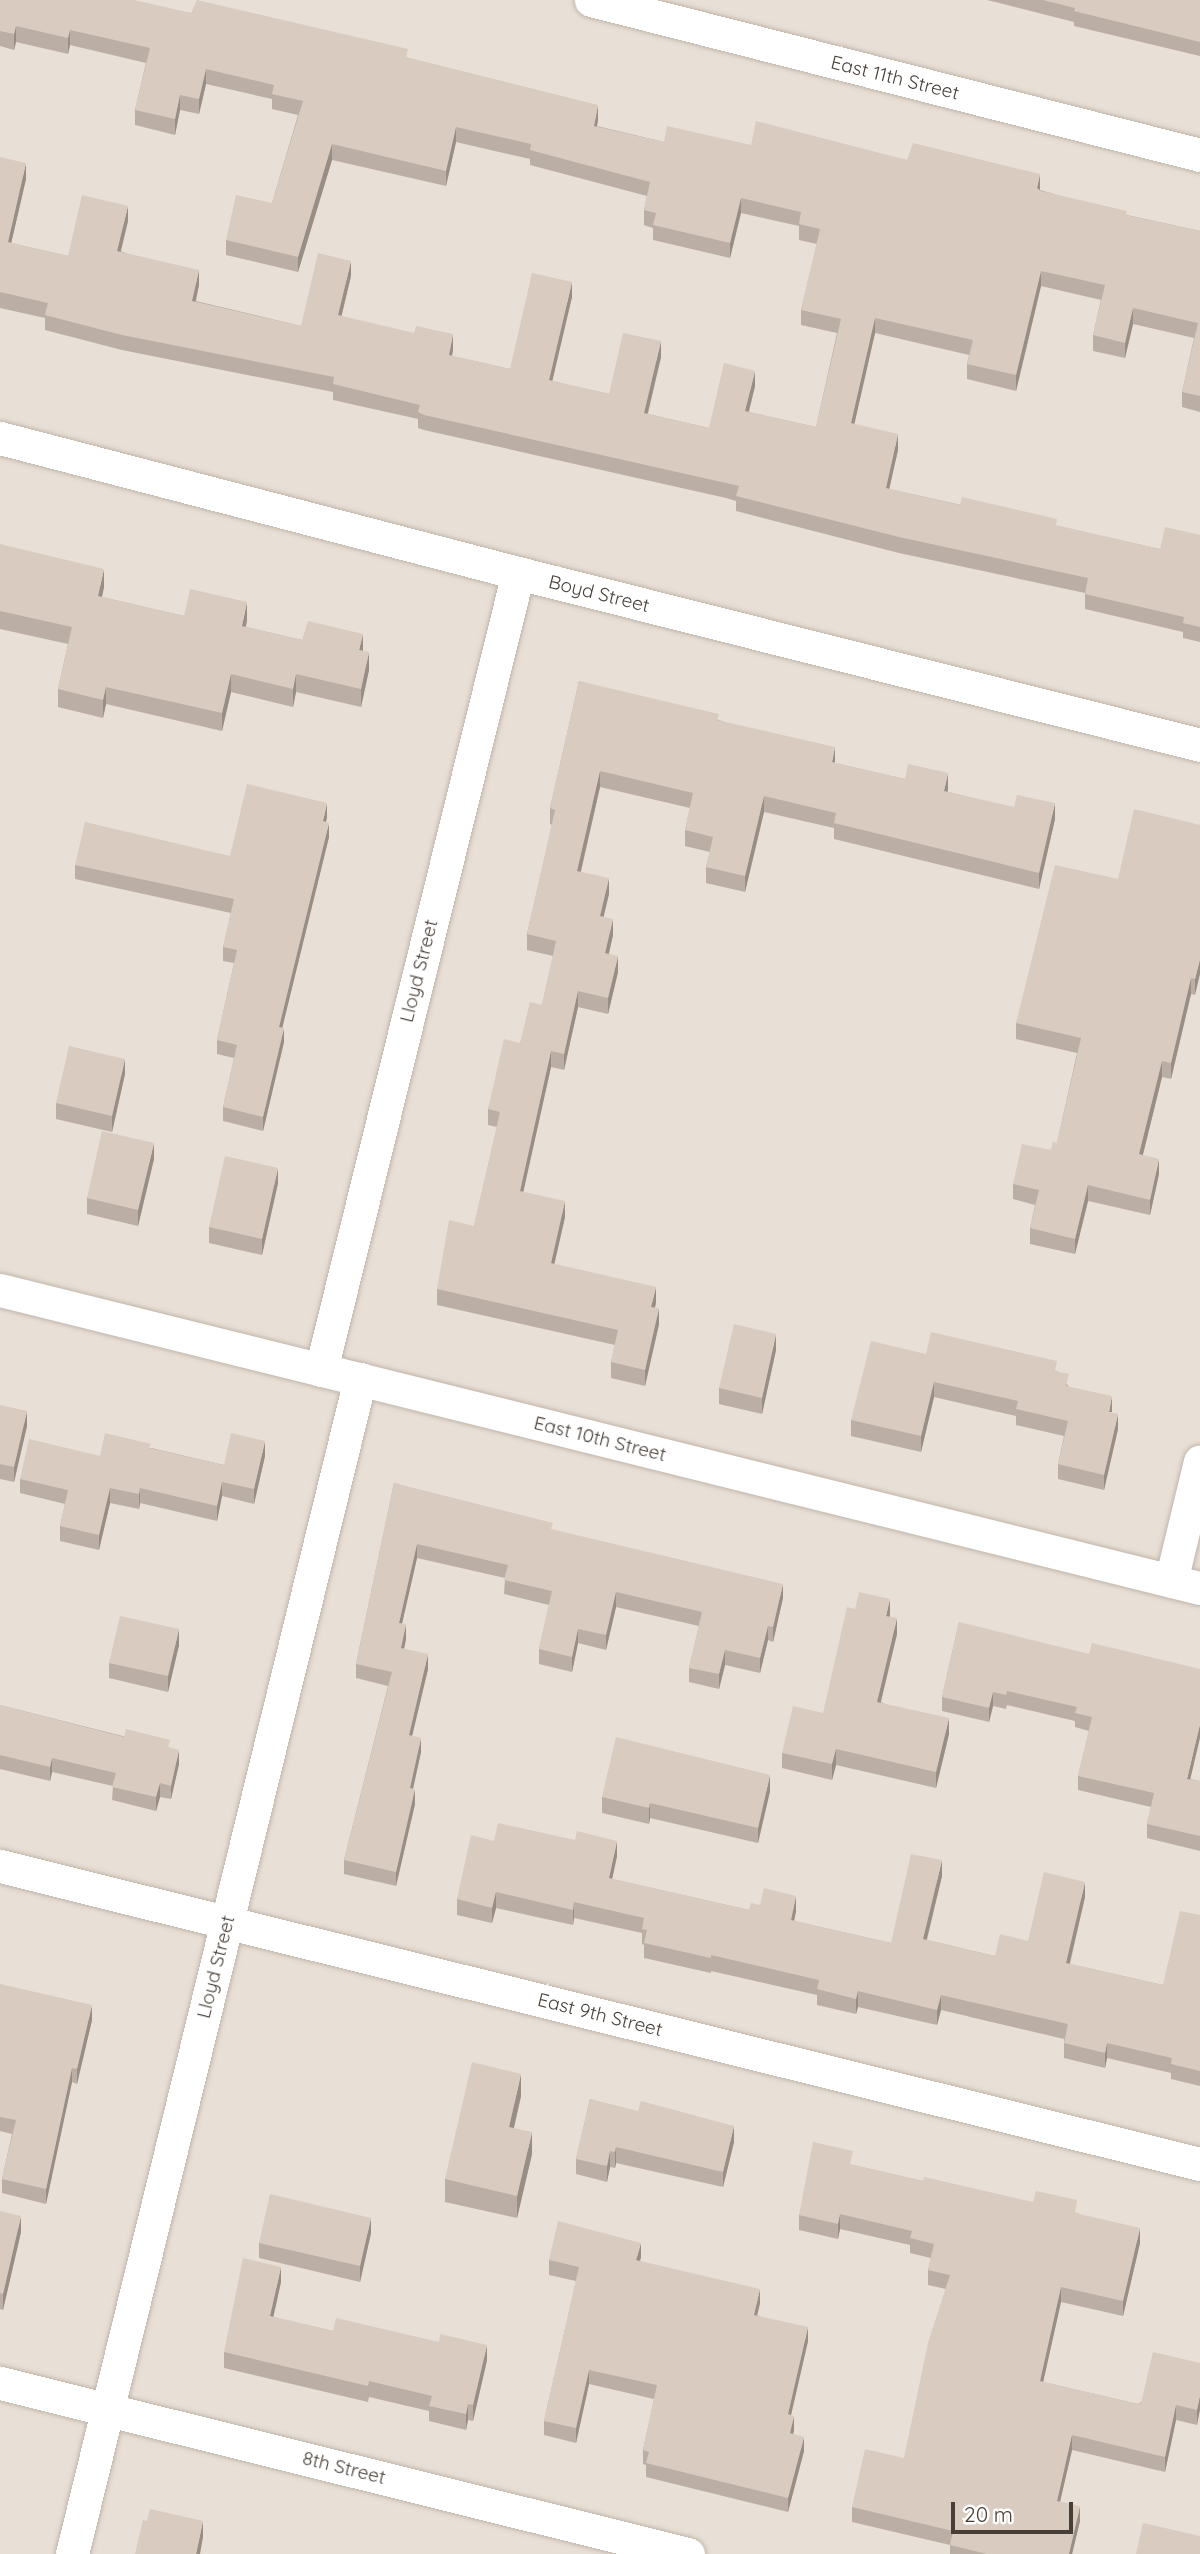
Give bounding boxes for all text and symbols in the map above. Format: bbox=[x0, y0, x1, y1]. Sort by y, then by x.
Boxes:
street label: East 11th Street bbox=[829, 51, 961, 105]
street label: Boyd Street bbox=[546, 570, 652, 618]
street label: Lloyd Street bbox=[395, 917, 443, 1025]
street label: East 10th Street bbox=[531, 1412, 669, 1466]
street label: Lloyd Street bbox=[192, 1913, 240, 2021]
street label: East 9th Street bbox=[535, 1988, 665, 2042]
street label: 8th Street bbox=[300, 2447, 388, 2489]
scale bar bbox=[955, 2488, 1078, 2532]
text: 20 m bbox=[964, 2501, 1013, 2527]

